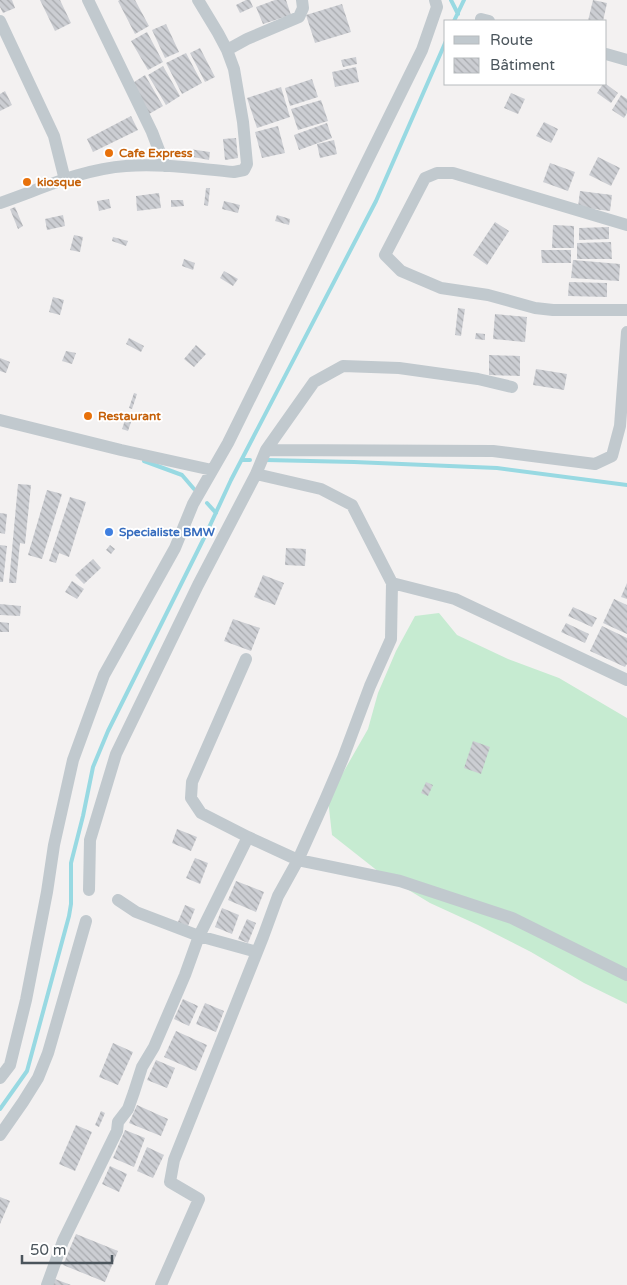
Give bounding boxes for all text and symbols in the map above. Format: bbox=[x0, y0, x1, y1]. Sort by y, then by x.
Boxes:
legend bbox=[444, 20, 607, 85]
text: Route bbox=[490, 31, 533, 49]
text: Bâtiment bbox=[490, 56, 555, 74]
place label: Cafe Express bbox=[119, 146, 193, 161]
marker: Cafe Express bbox=[103, 147, 115, 159]
place label: kiosque bbox=[37, 175, 81, 190]
marker: kiosque bbox=[21, 176, 33, 188]
place label: Restaurant bbox=[98, 409, 161, 423]
marker: Restaurant bbox=[82, 410, 94, 422]
place label: Specialiste BMW bbox=[119, 525, 216, 540]
marker: Specialiste BMW bbox=[103, 526, 115, 538]
scale bar bbox=[22, 1232, 112, 1264]
text: 50 m bbox=[30, 1241, 67, 1259]

